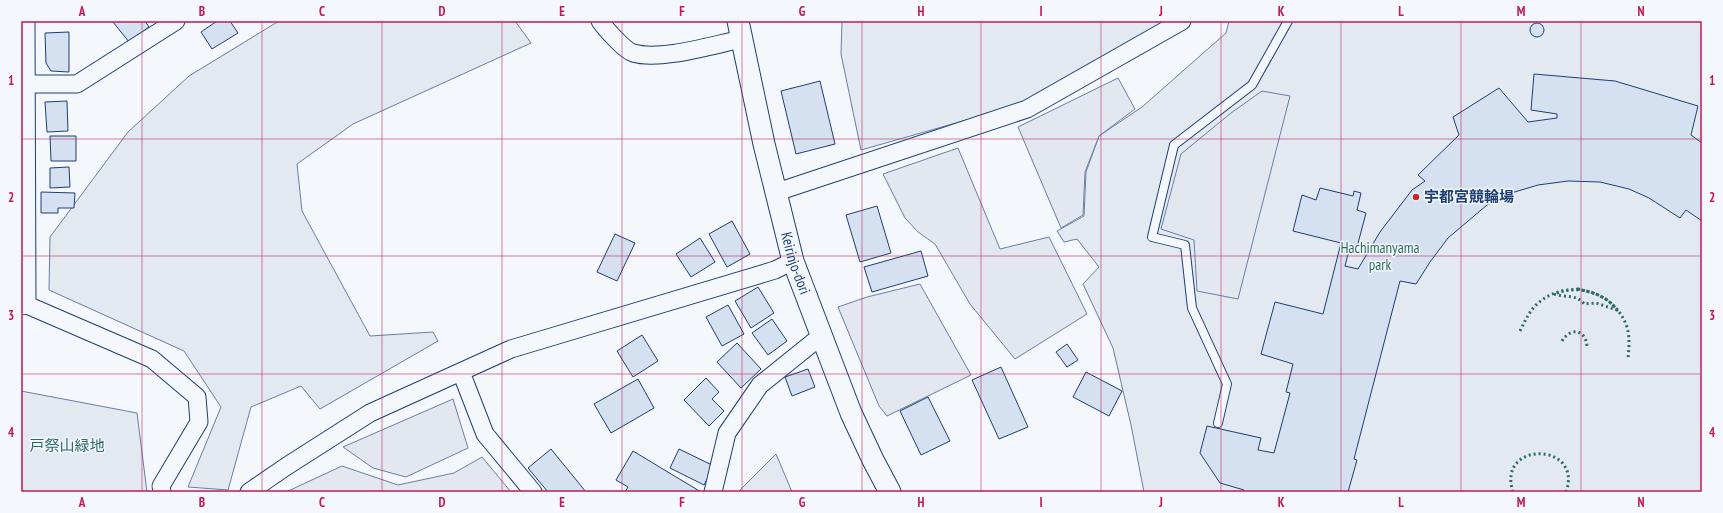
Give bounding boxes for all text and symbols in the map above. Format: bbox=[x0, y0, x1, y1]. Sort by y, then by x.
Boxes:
text: A bbox=[78, 3, 86, 20]
text: B bbox=[199, 3, 205, 20]
text: C bbox=[319, 3, 325, 20]
text: D bbox=[439, 3, 446, 20]
text: E bbox=[559, 3, 565, 20]
text: F bbox=[679, 3, 685, 20]
text: G bbox=[799, 3, 806, 20]
text: H bbox=[918, 3, 925, 20]
text: I bbox=[1039, 3, 1043, 20]
text: J bbox=[1158, 3, 1163, 20]
text: K bbox=[1278, 3, 1285, 20]
text: L bbox=[1398, 3, 1404, 20]
text: M bbox=[1517, 3, 1526, 20]
text: N bbox=[1637, 3, 1645, 20]
text: 1 bbox=[8, 72, 14, 89]
text: 1 bbox=[1709, 72, 1715, 89]
place label: 宇都宮競輪場 bbox=[1424, 187, 1514, 206]
text: 2 bbox=[8, 189, 14, 206]
text: 2 bbox=[1709, 189, 1715, 206]
marker: 宇都宮競輪場 bbox=[1411, 192, 1421, 202]
street label: Keirinjo-dori bbox=[777, 230, 815, 297]
park label: Hachimanyama park bbox=[1341, 238, 1420, 274]
text: 3 bbox=[8, 307, 14, 324]
text: 3 bbox=[1709, 307, 1715, 324]
text: 4 bbox=[8, 424, 15, 441]
text: 4 bbox=[1709, 424, 1716, 441]
park label: 戸祭山緑地 bbox=[29, 436, 105, 455]
text: A bbox=[78, 494, 86, 511]
text: B bbox=[199, 494, 205, 511]
text: C bbox=[319, 494, 325, 511]
text: D bbox=[439, 494, 446, 511]
text: E bbox=[559, 494, 565, 511]
text: F bbox=[679, 494, 685, 511]
text: G bbox=[799, 494, 806, 511]
text: H bbox=[918, 494, 925, 511]
text: I bbox=[1039, 494, 1043, 511]
text: J bbox=[1158, 494, 1163, 511]
text: K bbox=[1278, 494, 1285, 511]
text: L bbox=[1398, 494, 1404, 511]
text: M bbox=[1517, 494, 1526, 511]
text: N bbox=[1637, 494, 1645, 511]

